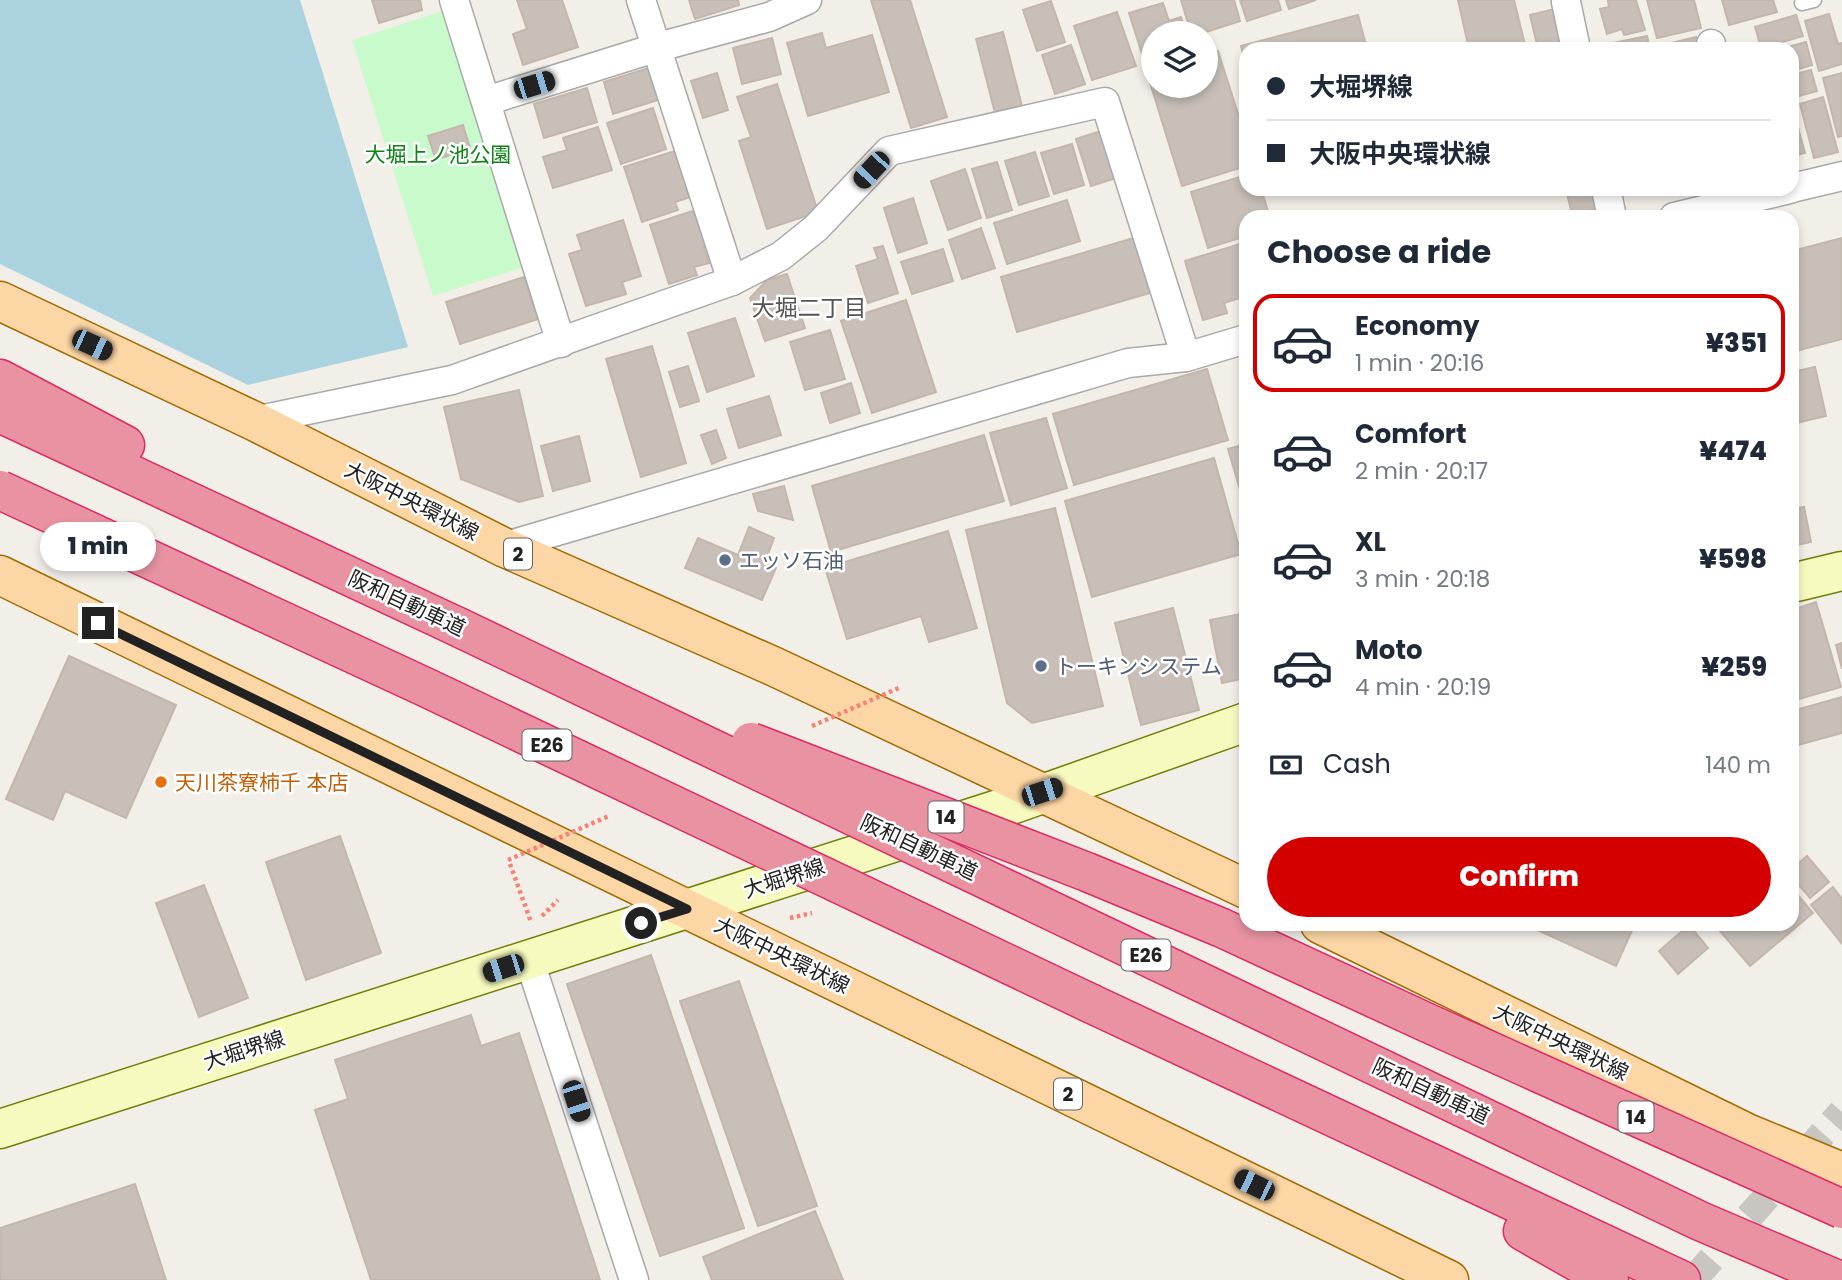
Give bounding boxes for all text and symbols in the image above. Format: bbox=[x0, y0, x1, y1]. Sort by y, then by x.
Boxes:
map controls bbox=[1141, 21, 1218, 98]
button: layers bbox=[1141, 21, 1218, 98]
car bbox=[511, 69, 558, 101]
text: 大堀堺線 bbox=[1309, 69, 1413, 105]
text: 大阪中央環状線 bbox=[1309, 136, 1491, 172]
park label: 大堀上ノ池公園 bbox=[365, 140, 512, 169]
car bbox=[849, 147, 894, 193]
text: Choose a ride bbox=[1267, 229, 1491, 274]
district label: 大堀二丁目 bbox=[752, 292, 867, 324]
text: Economy bbox=[1355, 308, 1479, 344]
icon: car bbox=[1271, 312, 1334, 375]
text: ¥351 bbox=[1706, 325, 1767, 361]
car bbox=[69, 327, 116, 363]
text: 1 min · 20:16 bbox=[1355, 347, 1484, 379]
text: Comfort bbox=[1355, 416, 1467, 452]
icon: car bbox=[1271, 420, 1334, 483]
text: ¥474 bbox=[1699, 433, 1767, 469]
street label: 大阪中央環状線 bbox=[340, 455, 484, 547]
text: 2 min · 20:17 bbox=[1355, 455, 1488, 487]
callout: 1 min bbox=[40, 522, 156, 570]
text: XL bbox=[1355, 524, 1386, 560]
icon: car bbox=[1271, 528, 1334, 591]
text: 1 min bbox=[68, 530, 128, 562]
road number: 2 bbox=[504, 538, 532, 569]
text: ¥598 bbox=[1699, 541, 1767, 577]
place label: エッソ石油 bbox=[739, 546, 844, 575]
marker: エッソ石油 bbox=[717, 552, 733, 568]
street label: 阪和自動車道 bbox=[344, 563, 470, 643]
text: 3 min · 20:18 bbox=[1355, 563, 1490, 595]
route end bbox=[82, 607, 114, 639]
text: Moto bbox=[1355, 632, 1423, 668]
icon: car bbox=[1271, 636, 1334, 699]
text: ¥259 bbox=[1701, 649, 1767, 685]
place label: トーキンシステム bbox=[1055, 652, 1222, 681]
marker: トーキンシステム bbox=[1033, 658, 1049, 674]
text: 4 min · 20:19 bbox=[1355, 671, 1491, 703]
road number: E26 bbox=[522, 730, 572, 760]
icon: cash bbox=[1267, 746, 1305, 784]
text: Cash bbox=[1323, 746, 1391, 782]
text: 140 m bbox=[1705, 749, 1771, 781]
place label: 天川茶寮柿千 本店 bbox=[175, 768, 349, 797]
marker: 天川茶寮柿千 本店 bbox=[153, 774, 169, 790]
car bbox=[1019, 776, 1066, 808]
road number: 14 bbox=[928, 802, 964, 832]
street label: 阪和自動車道 bbox=[856, 807, 982, 887]
button: Confirm bbox=[1267, 837, 1771, 917]
street label: 大堀堺線 bbox=[740, 851, 828, 905]
route start bbox=[625, 907, 657, 939]
street label: 大阪中央環状線 bbox=[710, 910, 854, 1000]
road number: E26 bbox=[1122, 939, 1170, 970]
car bbox=[480, 952, 527, 984]
street label: 大阪中央環状線 bbox=[1489, 997, 1633, 1087]
street label: 大堀堺線 bbox=[200, 1023, 288, 1077]
street label: 阪和自動車道 bbox=[1368, 1051, 1494, 1131]
car bbox=[560, 1078, 593, 1124]
road number: 2 bbox=[1054, 1078, 1082, 1110]
road number: 14 bbox=[1618, 1102, 1654, 1133]
car bbox=[1231, 1166, 1278, 1204]

